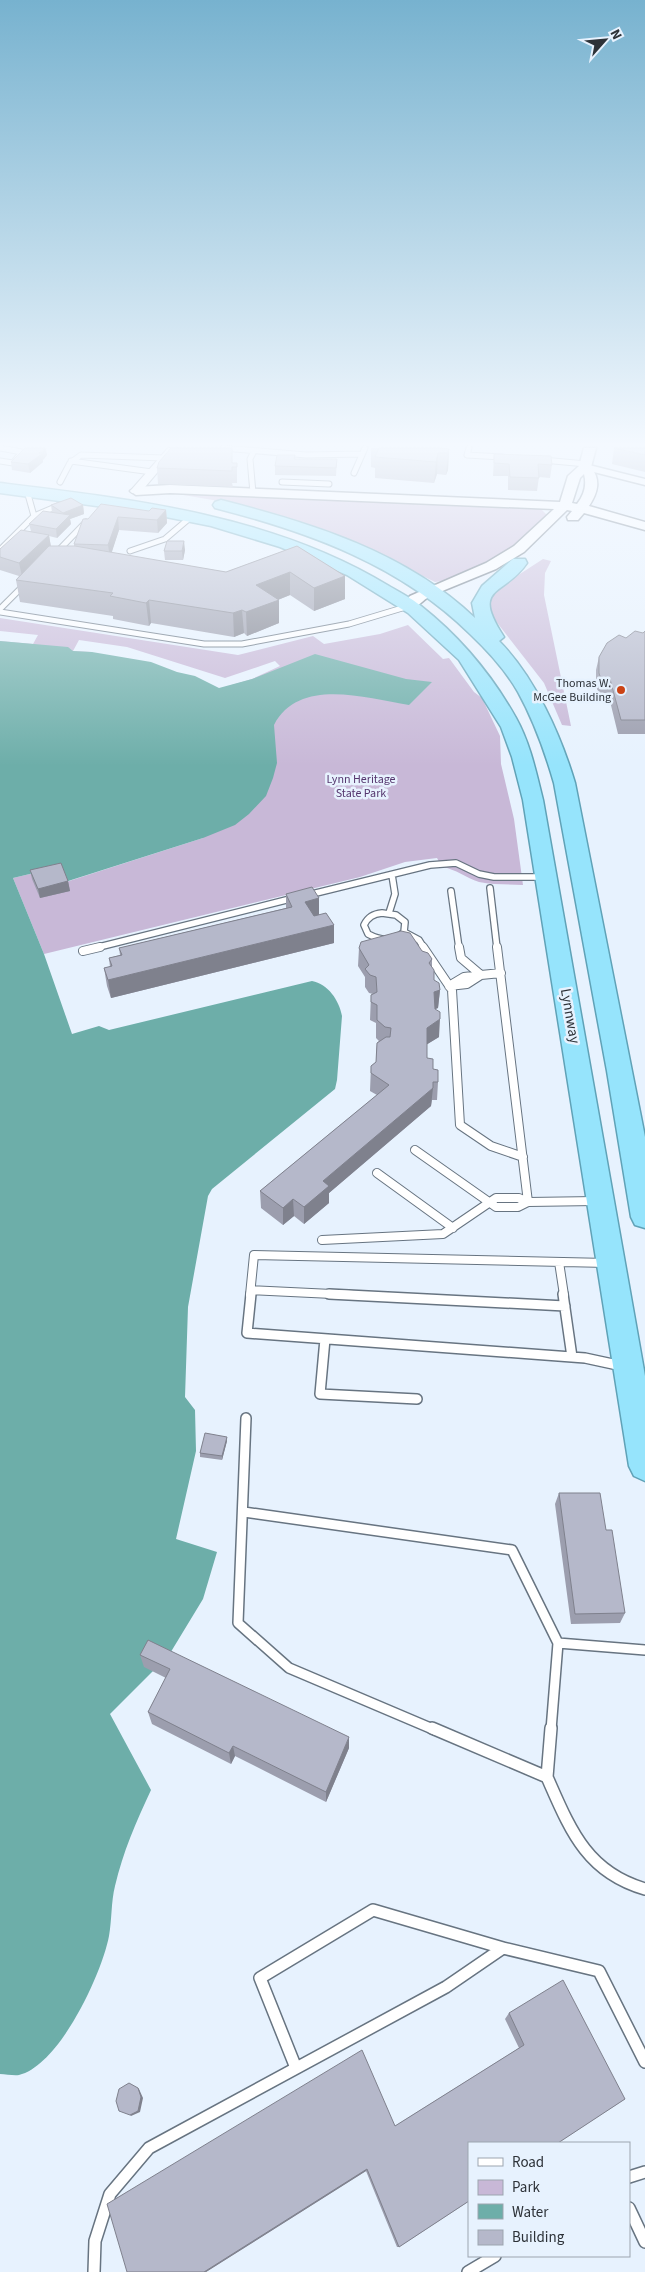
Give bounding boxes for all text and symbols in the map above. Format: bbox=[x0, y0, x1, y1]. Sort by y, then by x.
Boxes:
north arrow bbox=[580, 15, 630, 65]
text: N bbox=[605, 26, 627, 43]
place label: Thomas W. McGee Building bbox=[533, 675, 611, 706]
marker: Thomas W. McGee Building bbox=[615, 684, 627, 696]
park label: Lynn Heritage State Park bbox=[326, 771, 396, 802]
street label: Lynnway bbox=[555, 987, 585, 1045]
legend bbox=[468, 2142, 630, 2257]
text: Road bbox=[512, 2152, 544, 2173]
text: Park bbox=[512, 2177, 541, 2198]
text: Water bbox=[512, 2202, 549, 2223]
text: Building bbox=[512, 2227, 565, 2248]

